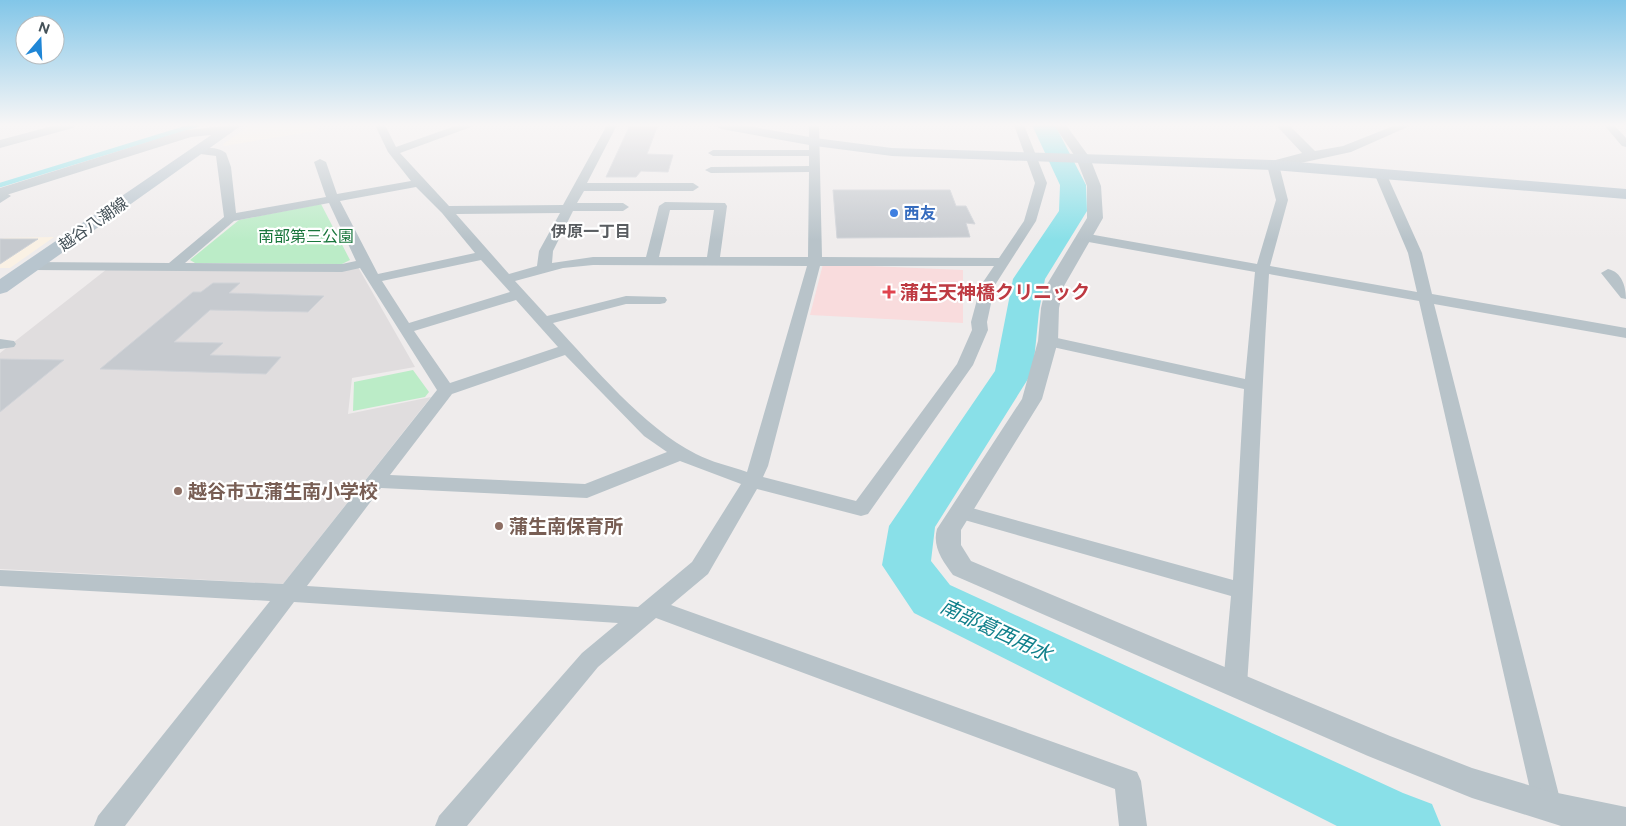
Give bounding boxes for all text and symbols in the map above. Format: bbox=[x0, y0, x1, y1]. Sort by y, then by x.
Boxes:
north arrow bbox=[15, 15, 65, 65]
text: N bbox=[36, 18, 52, 38]
street label: 越谷八潮線 bbox=[55, 193, 131, 255]
place label: 西友 bbox=[904, 204, 936, 223]
marker: 西友 bbox=[888, 207, 900, 219]
district label: 伊原一丁目 bbox=[550, 222, 631, 241]
park label: 南部第三公園 bbox=[258, 227, 354, 246]
place label: 蒲生天神橋クリニック bbox=[900, 281, 1090, 304]
marker: 蒲生天神橋クリニック bbox=[882, 285, 896, 299]
place label: 越谷市立蒲生南小学校 bbox=[188, 480, 378, 503]
marker: 越谷市立蒲生南小学校 bbox=[172, 485, 184, 497]
place label: 蒲生南保育所 bbox=[509, 515, 623, 538]
marker: 蒲生南保育所 bbox=[493, 520, 505, 532]
water label: 南部葛西用水 bbox=[937, 594, 1057, 667]

